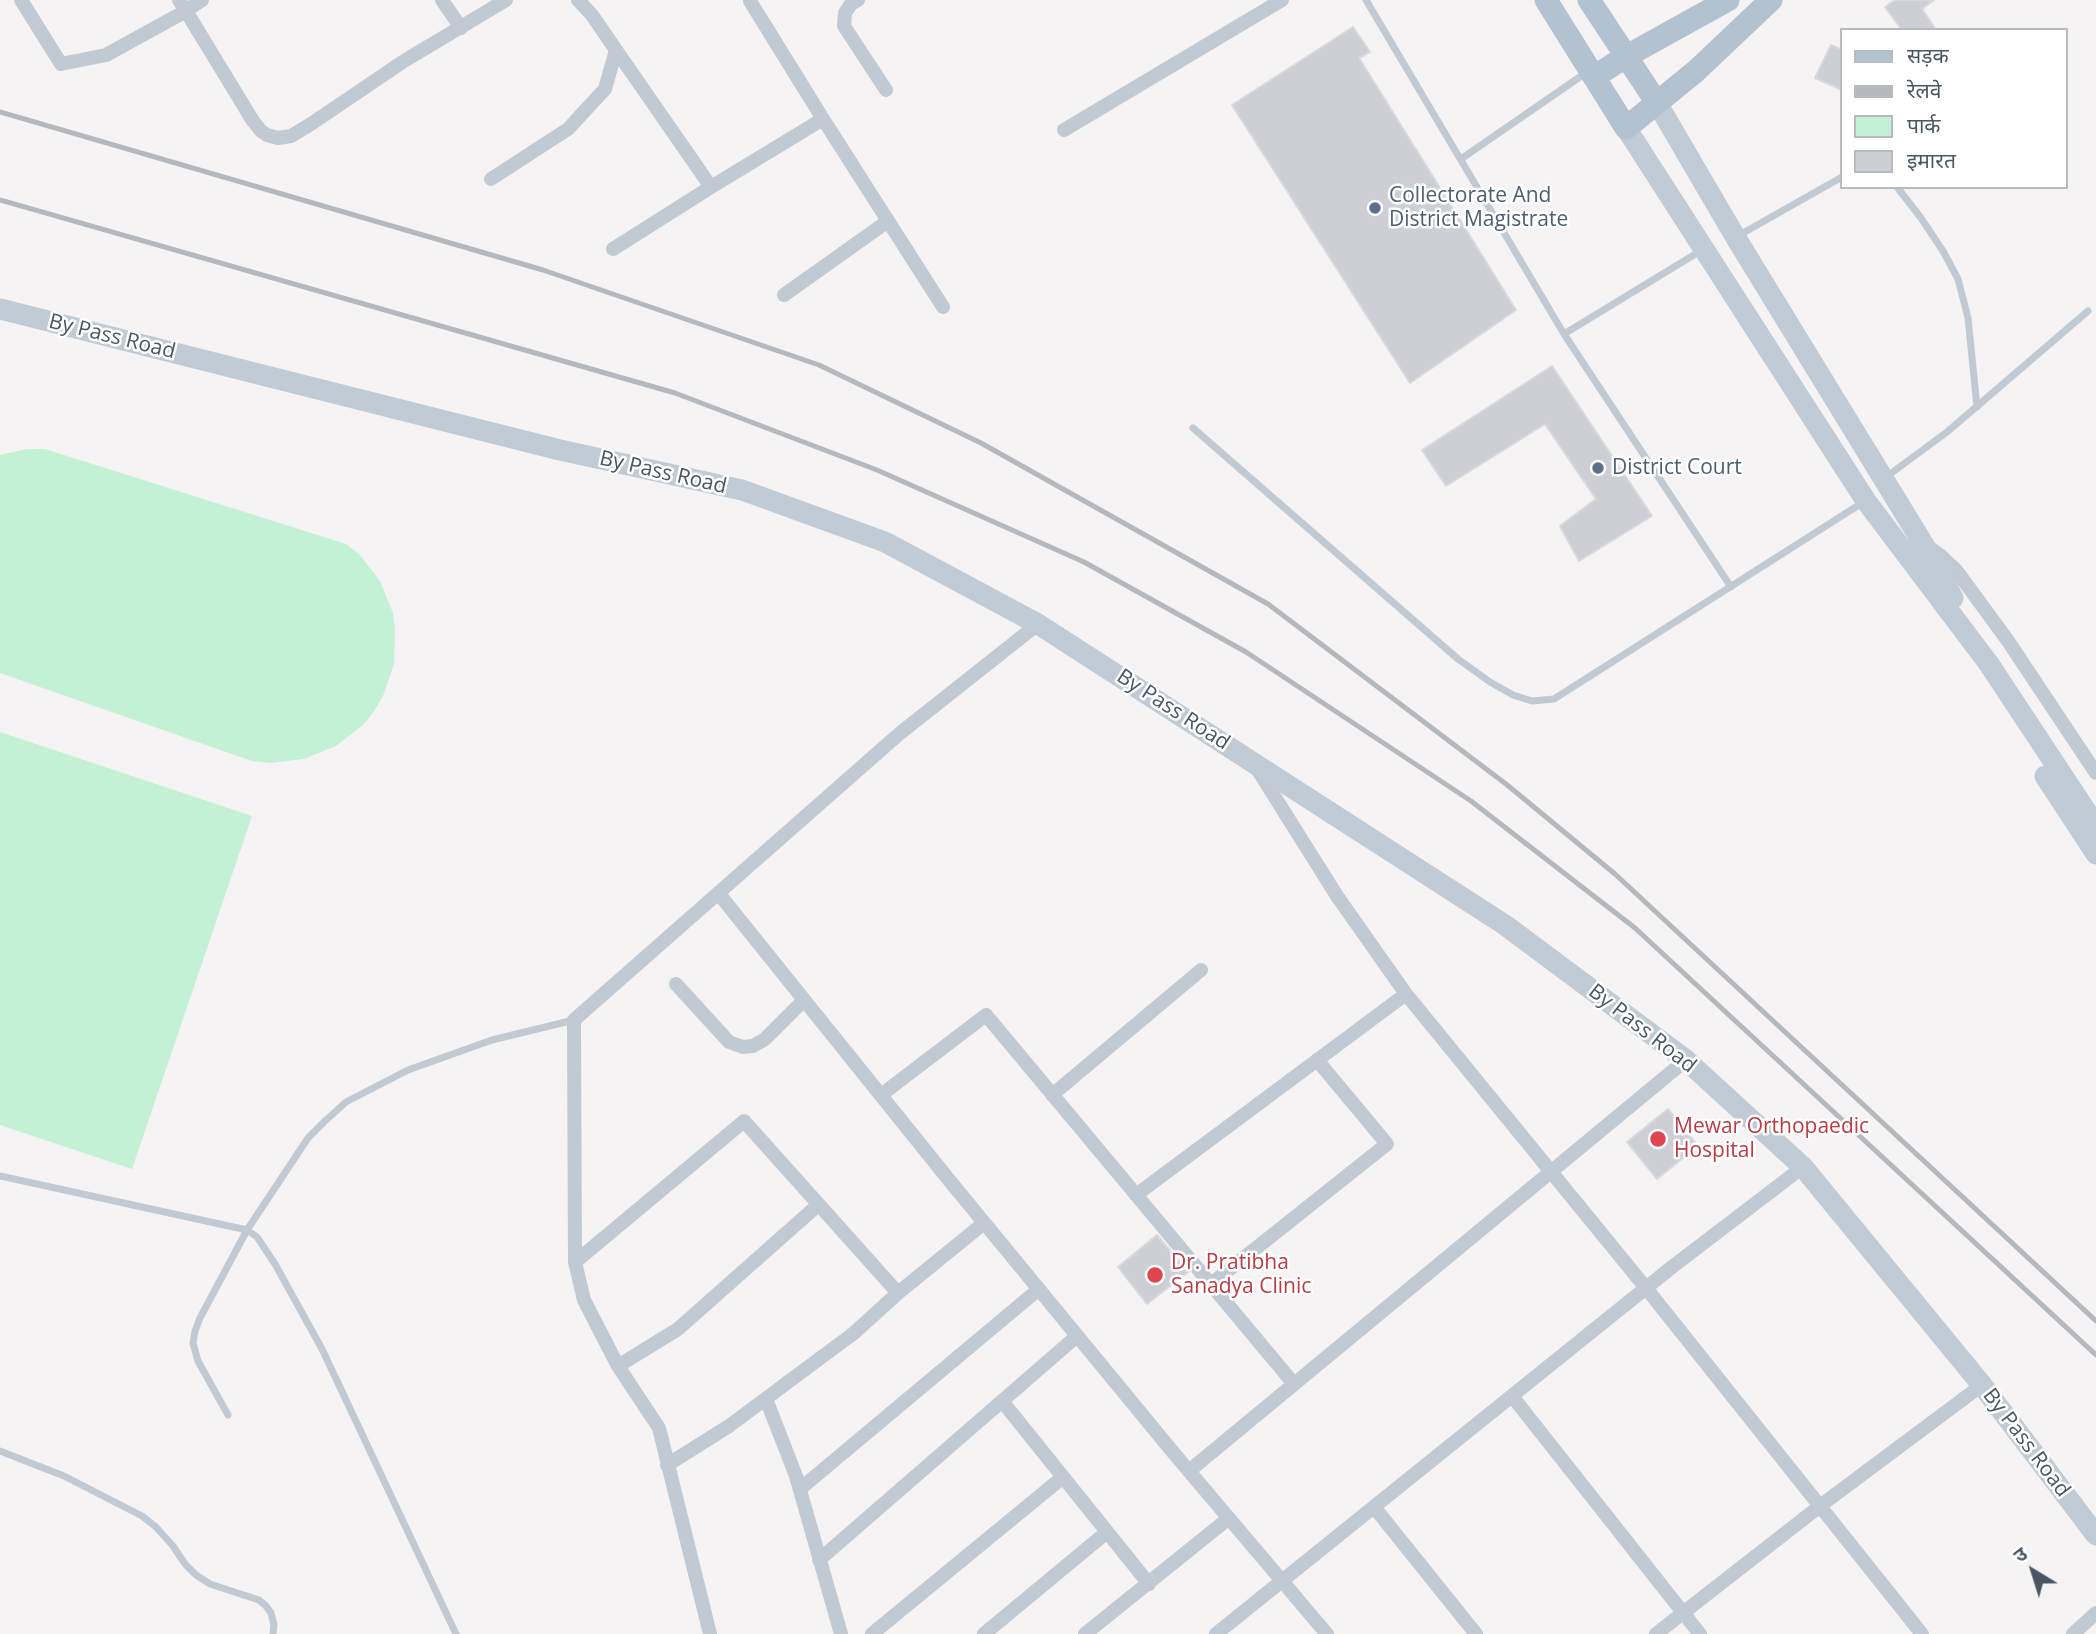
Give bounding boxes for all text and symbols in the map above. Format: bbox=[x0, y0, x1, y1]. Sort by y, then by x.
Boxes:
legend bbox=[1840, 28, 2068, 189]
text: सड़क bbox=[1907, 41, 1949, 69]
text: रेलवे bbox=[1907, 76, 1942, 104]
text: पार्क bbox=[1907, 111, 1941, 139]
text: इमारत bbox=[1907, 146, 1956, 174]
place label: Collectorate And District Magistrate bbox=[1389, 183, 1568, 233]
marker: Collectorate And District Magistrate bbox=[1367, 200, 1383, 216]
street label: By Pass Road bbox=[46, 309, 178, 365]
street label: By Pass Road bbox=[597, 446, 729, 500]
place label: District Court bbox=[1612, 455, 1742, 481]
marker: District Court bbox=[1590, 460, 1606, 476]
street label: By Pass Road bbox=[1112, 664, 1234, 756]
street label: By Pass Road bbox=[1583, 979, 1701, 1079]
place label: Mewar Orthopaedic Hospital bbox=[1674, 1114, 1869, 1164]
marker: Mewar Orthopaedic Hospital bbox=[1648, 1129, 1668, 1149]
place label: Dr. Pratibha Sanadya Clinic bbox=[1171, 1250, 1311, 1300]
marker: Dr. Pratibha Sanadya Clinic bbox=[1145, 1265, 1165, 1285]
street label: By Pass Road bbox=[1977, 1384, 2075, 1502]
north arrow bbox=[1998, 1536, 2068, 1606]
text: उ bbox=[2008, 1541, 2032, 1568]

